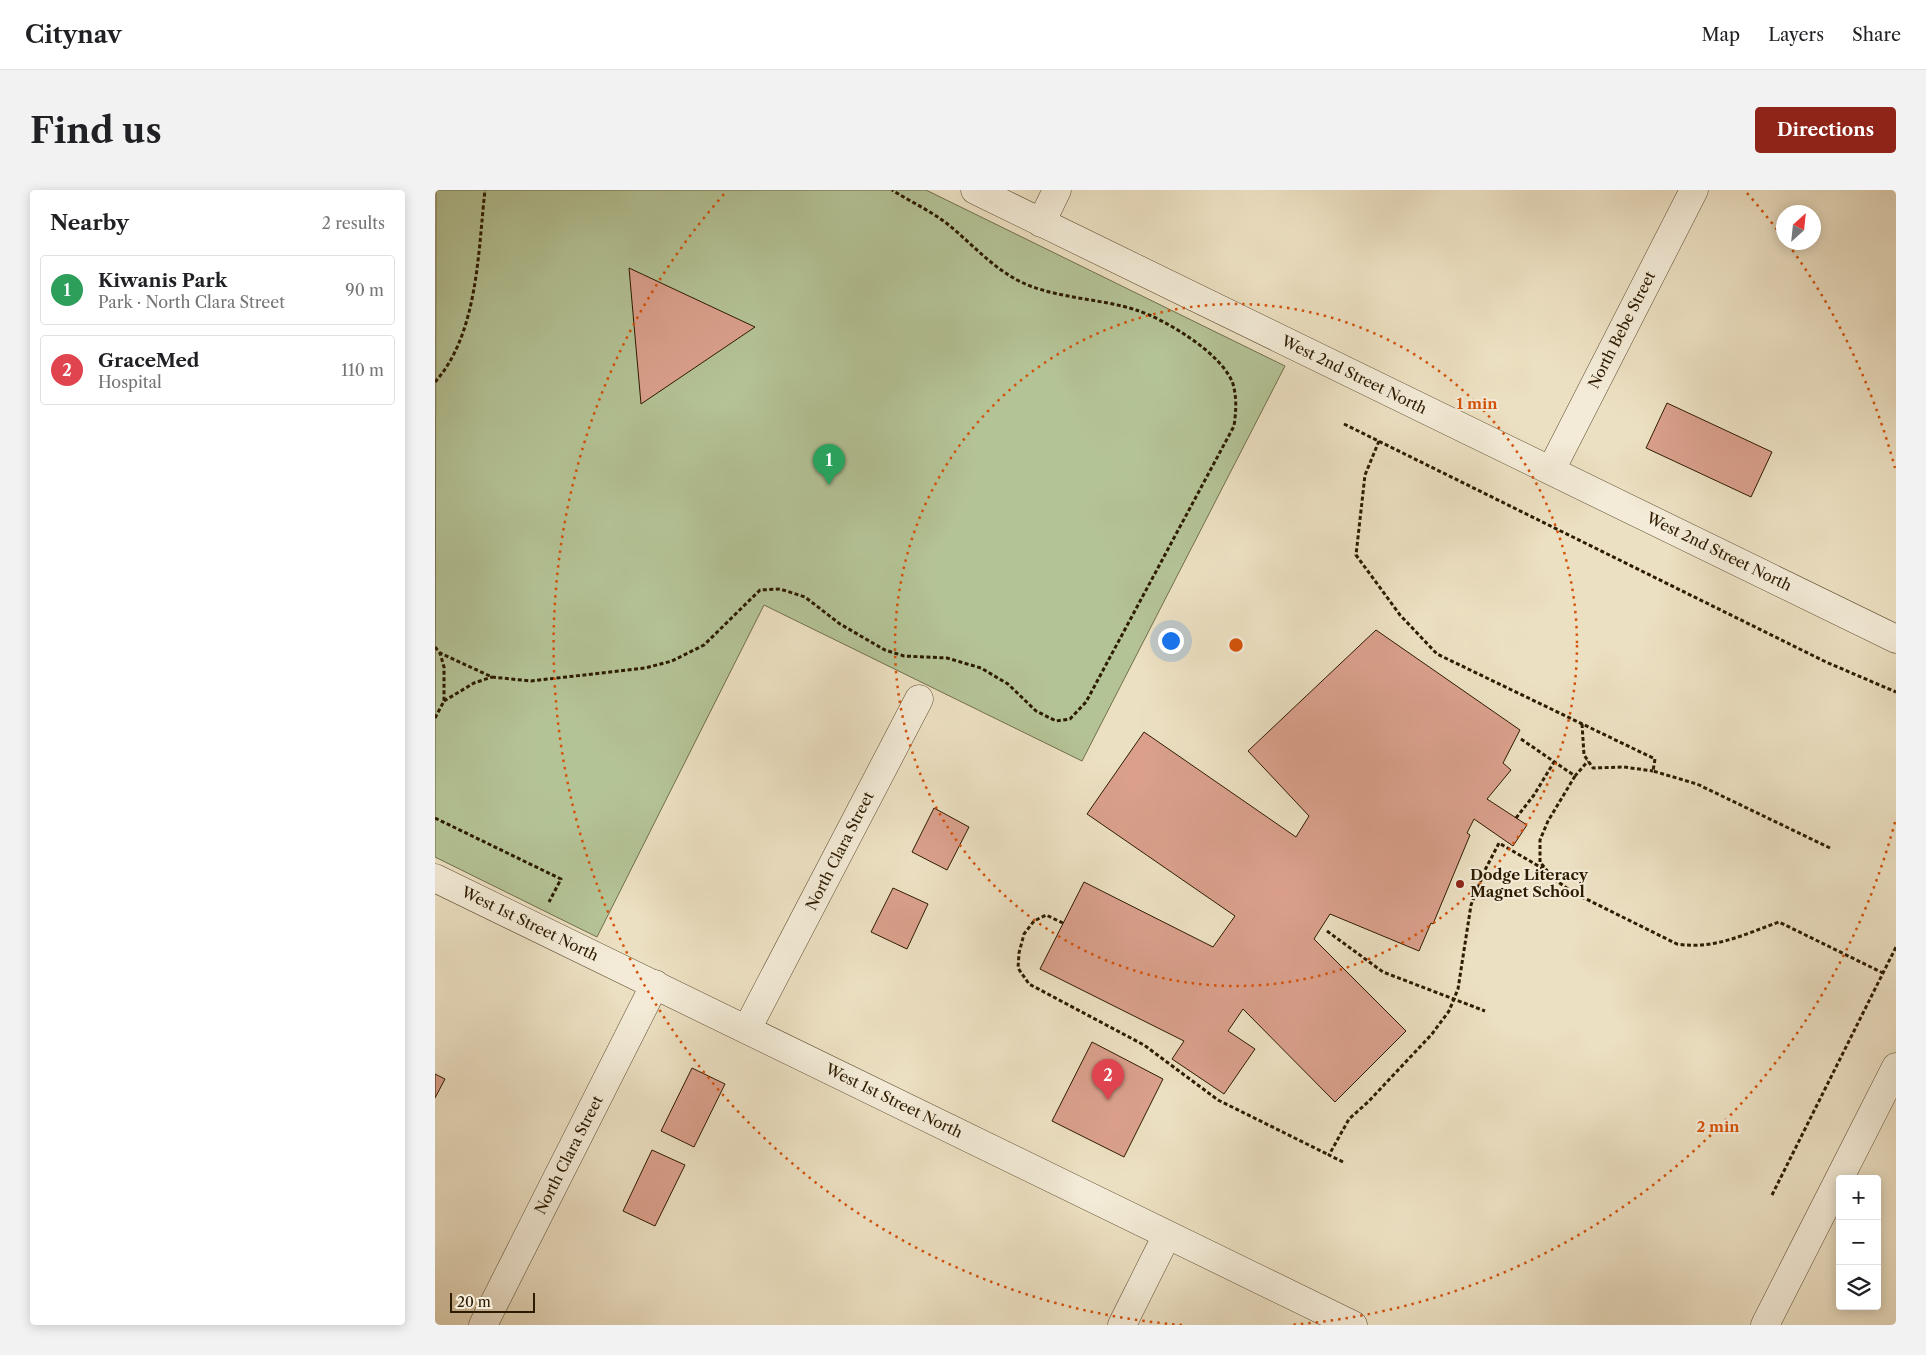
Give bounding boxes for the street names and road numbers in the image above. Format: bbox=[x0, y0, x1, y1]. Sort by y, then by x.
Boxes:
street label: North Bebe Street bbox=[1584, 267, 1660, 392]
street label: West 2nd Street North bbox=[1278, 331, 1430, 418]
street label: West 2nd Street North bbox=[1643, 508, 1795, 595]
street label: North Clara Street bbox=[801, 788, 878, 913]
street label: West 1st Street North bbox=[458, 882, 602, 965]
street label: West 1st Street North bbox=[822, 1059, 966, 1142]
street label: North Clara Street bbox=[530, 1092, 607, 1217]

